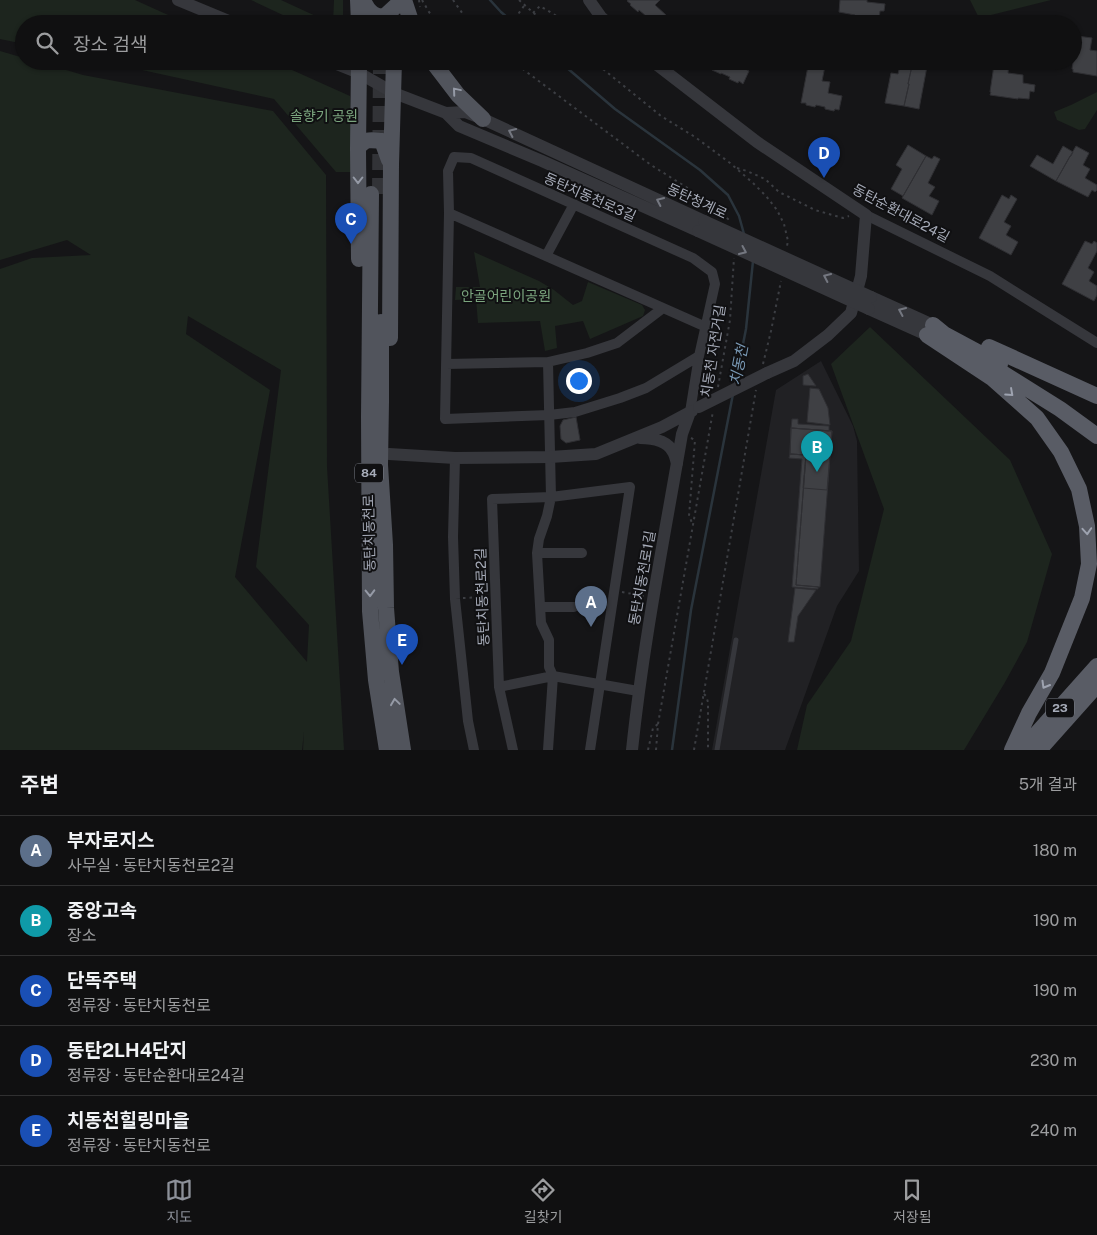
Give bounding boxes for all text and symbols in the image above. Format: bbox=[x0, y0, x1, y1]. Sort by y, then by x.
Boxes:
search box bbox=[15, 15, 1082, 70]
icon: search bbox=[33, 29, 61, 57]
text: 장소 검색 bbox=[73, 33, 148, 55]
one-way arrow bbox=[452, 88, 461, 97]
park label: 솔향기 공원 bbox=[290, 108, 358, 124]
one-way arrow bbox=[508, 128, 517, 139]
pin: D bbox=[808, 137, 840, 178]
street label: 동탄치동천로3길 bbox=[542, 170, 638, 224]
one-way arrow bbox=[353, 176, 363, 184]
street label: 동탄청계로 bbox=[664, 180, 730, 222]
street label: 동탄순환대로24길 bbox=[850, 181, 952, 245]
one-way arrow bbox=[656, 196, 665, 207]
pin: C bbox=[335, 203, 367, 244]
one-way arrow bbox=[738, 245, 747, 256]
one-way arrow bbox=[823, 273, 832, 283]
park label: 안골어린이공원 bbox=[461, 288, 551, 304]
street label: 치동천 자전거길 bbox=[698, 304, 728, 398]
one-way arrow bbox=[898, 307, 907, 318]
water label: 치동천 bbox=[726, 341, 751, 387]
your location bbox=[566, 368, 592, 394]
one-way arrow bbox=[1004, 388, 1013, 397]
pin: B bbox=[801, 431, 833, 472]
road number: 84 bbox=[355, 463, 383, 482]
street label: 동탄치동천로 bbox=[360, 494, 378, 572]
one-way arrow bbox=[1082, 527, 1093, 535]
street label: 동탄치동천로1길 bbox=[626, 529, 658, 627]
street label: 동탄치동천로2길 bbox=[472, 547, 492, 647]
pin: A bbox=[575, 586, 607, 627]
one-way arrow bbox=[365, 590, 375, 597]
pin: E bbox=[386, 624, 418, 665]
one-way arrow bbox=[1041, 680, 1051, 689]
one-way arrow bbox=[391, 697, 401, 706]
road number: 23 bbox=[1046, 698, 1074, 718]
text: 주변 bbox=[20, 772, 59, 797]
text: 5개 결과 bbox=[1019, 775, 1077, 794]
text: 부자로지스 bbox=[67, 829, 154, 851]
text: A bbox=[30, 841, 42, 860]
text: 180 m bbox=[1033, 841, 1077, 860]
text: 사무실 · 동탄치동천로2길 bbox=[67, 856, 235, 875]
text: 중앙고속 bbox=[67, 899, 137, 921]
text: B bbox=[31, 911, 41, 930]
text: 190 m bbox=[1033, 911, 1077, 930]
text: 장소 bbox=[67, 926, 96, 945]
text: 단독주택 bbox=[67, 969, 137, 991]
text: C bbox=[30, 981, 42, 1000]
text: 190 m bbox=[1033, 981, 1077, 1000]
text: 정류장 · 동탄치동천로 bbox=[67, 996, 211, 1015]
text: 동탄2LH4단지 bbox=[67, 1039, 187, 1061]
text: D bbox=[30, 1051, 42, 1070]
text: 230 m bbox=[1030, 1051, 1077, 1070]
text: 정류장 · 동탄순환대로24길 bbox=[67, 1066, 245, 1085]
text: 치동천힐링마을 bbox=[67, 1109, 189, 1131]
text: E bbox=[31, 1121, 41, 1140]
text: 240 m bbox=[1030, 1121, 1077, 1140]
text: 정류장 · 동탄치동천로 bbox=[67, 1136, 211, 1155]
tab: 지도 bbox=[165, 1176, 193, 1226]
tab: 길찾기 bbox=[524, 1176, 562, 1226]
tab: 저장됨 bbox=[893, 1176, 932, 1226]

